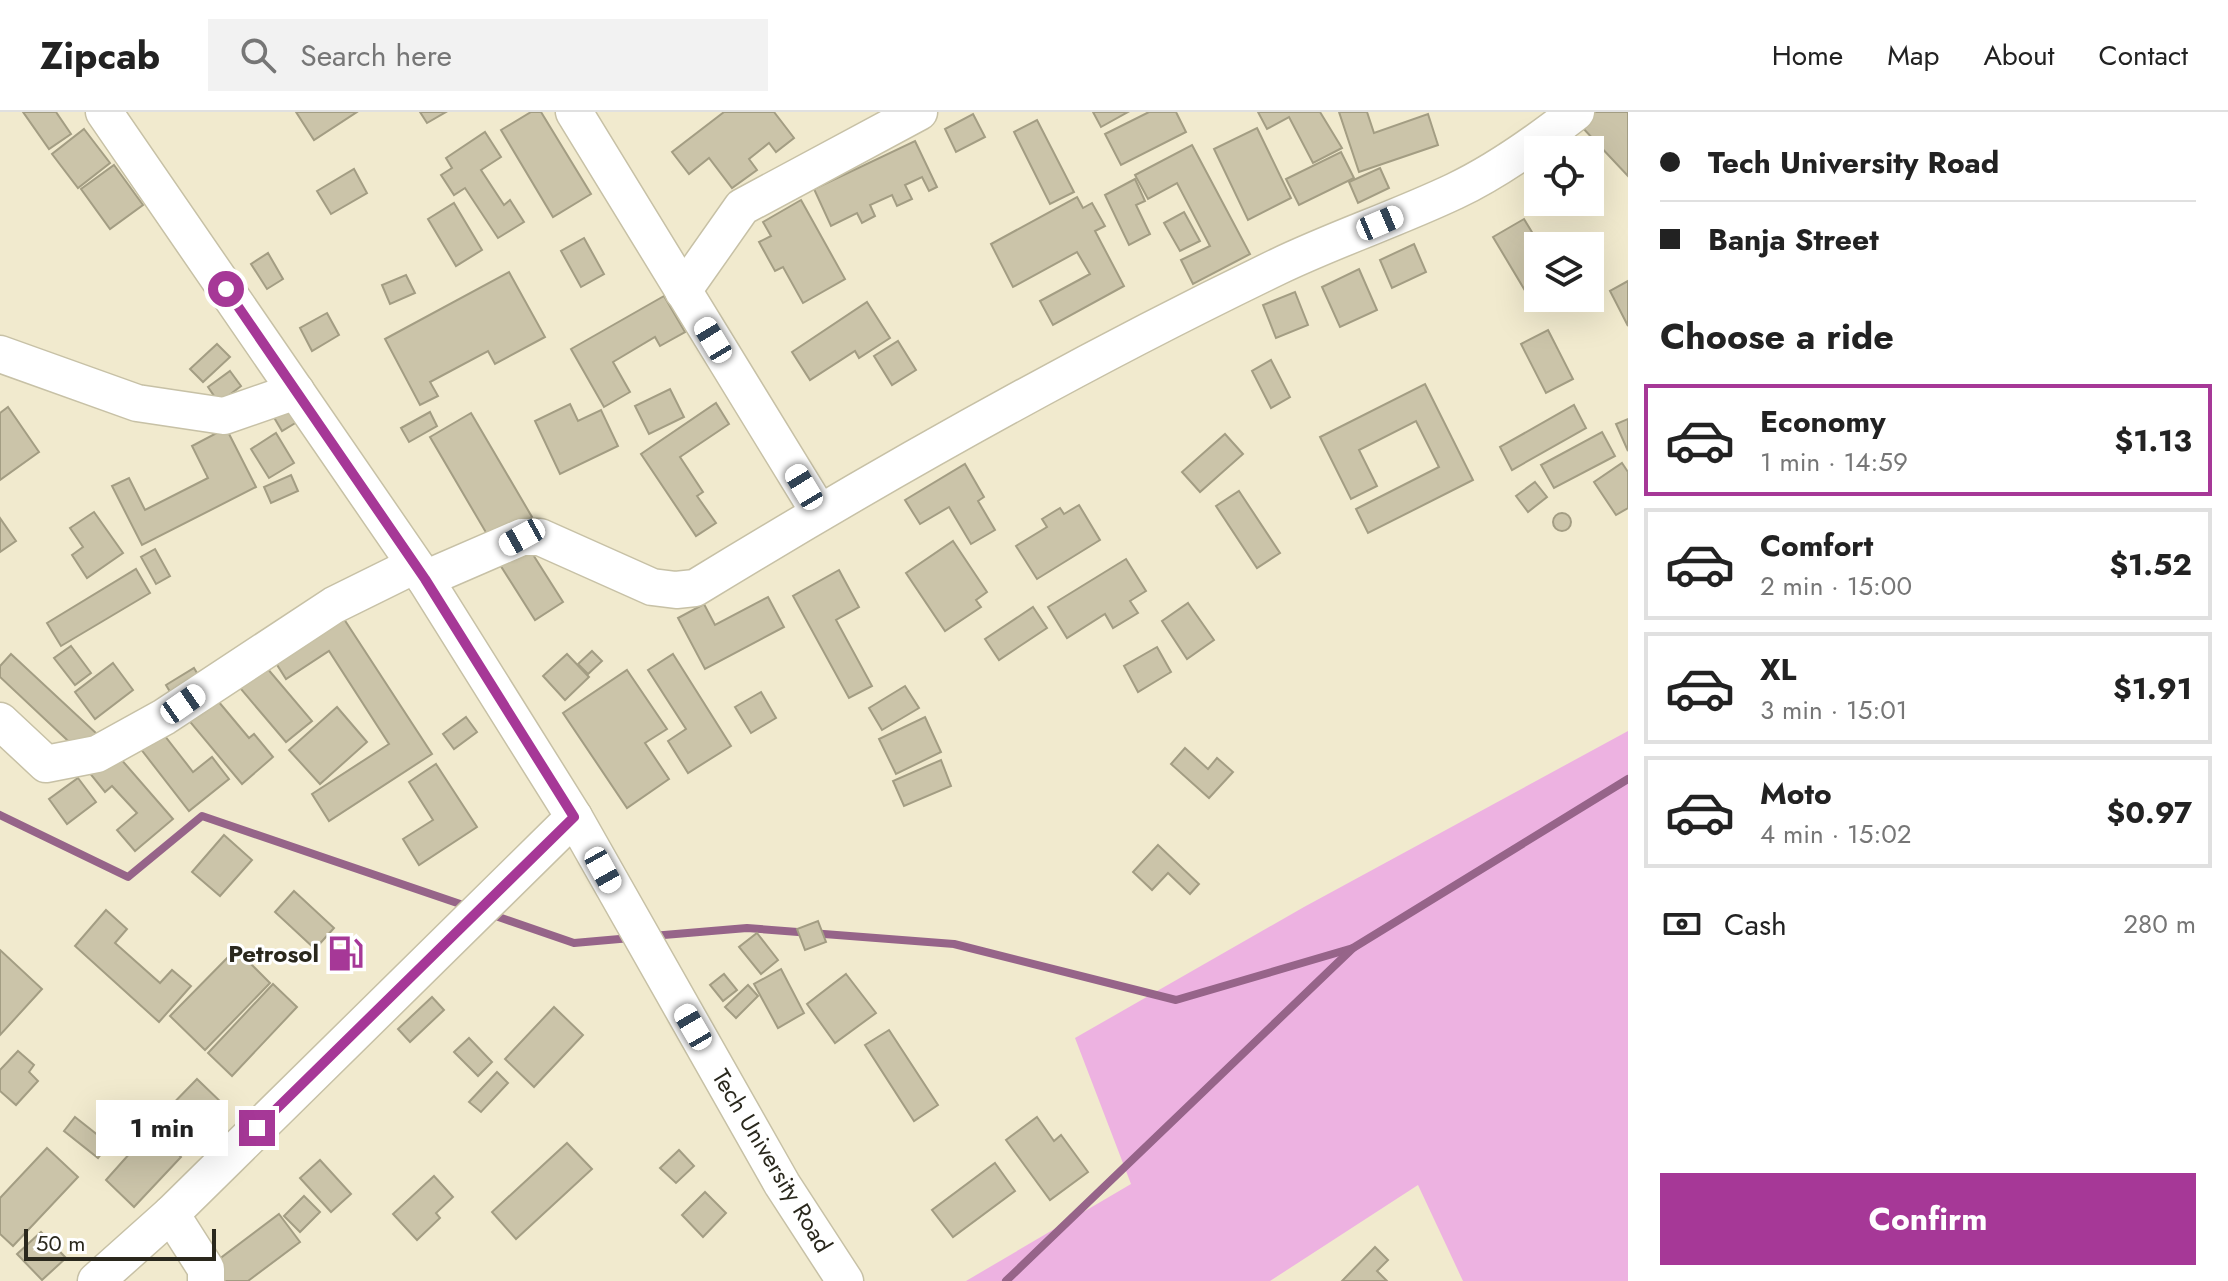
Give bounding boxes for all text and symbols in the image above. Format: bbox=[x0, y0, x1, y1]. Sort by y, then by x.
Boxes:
search box bbox=[208, 19, 768, 91]
text: Zipcab bbox=[40, 28, 160, 83]
icon: search bbox=[236, 33, 280, 77]
text: Search here bbox=[300, 34, 452, 77]
text: Home bbox=[1772, 35, 1843, 76]
text: Map bbox=[1887, 35, 1939, 76]
text: About bbox=[1983, 35, 2055, 76]
text: Contact bbox=[2099, 35, 2188, 76]
map controls bbox=[1524, 136, 1604, 312]
button: locate bbox=[1524, 136, 1604, 216]
text: Tech University Road bbox=[1708, 141, 1999, 184]
car bbox=[1353, 203, 1407, 243]
text: Banja Street bbox=[1708, 218, 1879, 261]
button: layers bbox=[1524, 232, 1604, 312]
route start bbox=[208, 271, 244, 307]
text: Choose a ride bbox=[1660, 310, 1894, 362]
car bbox=[690, 313, 736, 367]
text: Economy bbox=[1760, 400, 1886, 443]
icon: car bbox=[1664, 404, 1736, 476]
text: $1.13 bbox=[2115, 419, 2192, 462]
text: 1 min · 14:59 bbox=[1760, 443, 1908, 481]
car bbox=[781, 460, 827, 514]
car bbox=[495, 515, 549, 559]
text: Comfort bbox=[1760, 524, 1873, 567]
icon: car bbox=[1664, 528, 1736, 600]
text: $1.52 bbox=[2109, 543, 2192, 586]
text: 2 min · 15:00 bbox=[1760, 567, 1912, 605]
text: XL bbox=[1760, 648, 1796, 691]
icon: car bbox=[1664, 652, 1736, 724]
text: $1.91 bbox=[2113, 667, 2192, 710]
car bbox=[156, 680, 210, 728]
text: 3 min · 15:01 bbox=[1760, 691, 1908, 729]
text: Moto bbox=[1760, 772, 1832, 815]
icon: car bbox=[1664, 776, 1736, 848]
text: $0.97 bbox=[2107, 791, 2192, 834]
text: 4 min · 15:02 bbox=[1760, 815, 1912, 853]
car bbox=[581, 843, 625, 897]
icon: cash bbox=[1660, 902, 1704, 946]
text: Cash bbox=[1724, 903, 1787, 946]
text: 280 m bbox=[2123, 905, 2196, 943]
fuel station icon: Petrosol bbox=[326, 935, 364, 973]
place label: Petrosol bbox=[228, 936, 319, 971]
car bbox=[671, 1000, 715, 1054]
street label: Tech University Road bbox=[704, 1062, 841, 1259]
callout: 1 min bbox=[97, 1100, 229, 1156]
text: 1 min bbox=[130, 1109, 194, 1147]
route end bbox=[239, 1110, 275, 1146]
button: Confirm bbox=[1660, 1173, 2196, 1265]
scale bar bbox=[24, 1225, 216, 1261]
text: 50 m bbox=[36, 1227, 85, 1259]

